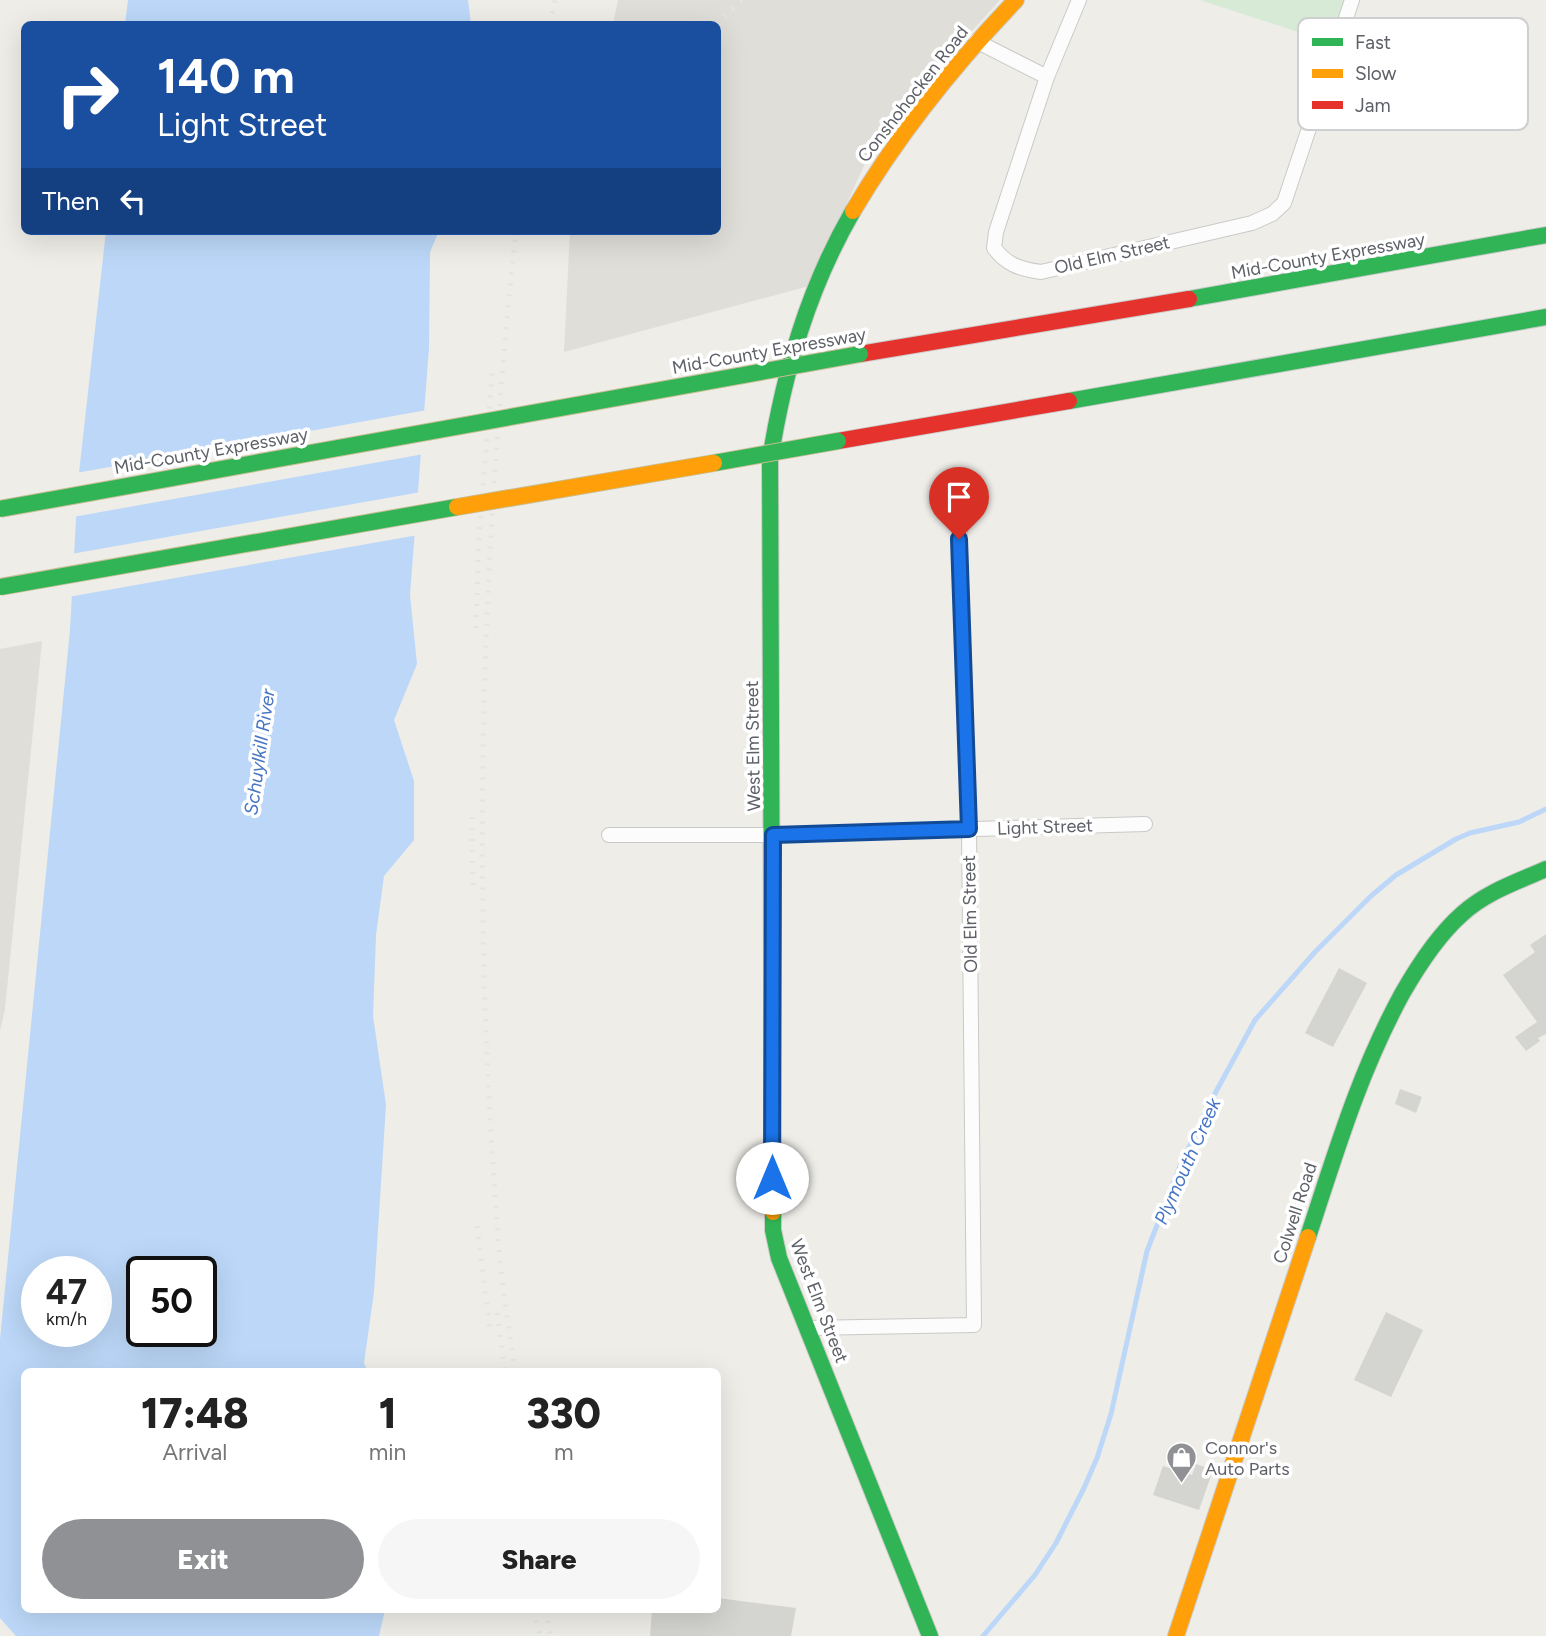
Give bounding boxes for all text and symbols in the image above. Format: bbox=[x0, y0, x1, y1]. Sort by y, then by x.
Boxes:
legend bbox=[1298, 18, 1528, 130]
street label: Conshohocken Road bbox=[853, 21, 973, 167]
text: Fast bbox=[1355, 31, 1391, 54]
text: 140 m bbox=[157, 46, 295, 105]
icon: right bbox=[42, 49, 133, 140]
text: Slow bbox=[1355, 62, 1397, 85]
text: Jam bbox=[1355, 94, 1391, 117]
text: Light Street bbox=[157, 106, 327, 144]
icon: left bbox=[114, 182, 152, 220]
text: Then bbox=[42, 185, 100, 217]
street label: Mid-County Expressway bbox=[1229, 228, 1427, 284]
street label: Old Elm Street bbox=[1052, 231, 1172, 279]
street label: Mid-County Expressway bbox=[670, 323, 868, 379]
street label: Mid-County Expressway bbox=[112, 423, 310, 479]
pin bbox=[929, 467, 989, 539]
icon: arrive bbox=[940, 478, 978, 516]
street label: West Elm Street bbox=[741, 680, 765, 812]
water label: Schuylkill River bbox=[239, 687, 280, 817]
street label: Light Street bbox=[997, 814, 1093, 840]
street label: Old Elm Street bbox=[958, 855, 982, 973]
water label: Plymouth Creek bbox=[1149, 1094, 1226, 1228]
position arrow bbox=[735, 1141, 809, 1215]
street label: Colwell Road bbox=[1268, 1160, 1322, 1266]
street label: West Elm Street bbox=[785, 1236, 853, 1366]
speed limit sign: 50 bbox=[126, 1256, 217, 1347]
text: 47 bbox=[46, 1271, 87, 1313]
text: km/h bbox=[46, 1308, 87, 1330]
text: 17:48 bbox=[141, 1388, 249, 1439]
text: 1 bbox=[379, 1388, 397, 1439]
text: 330 bbox=[526, 1388, 601, 1439]
place label: Connor's Auto Parts bbox=[1205, 1437, 1290, 1480]
text: Arrival bbox=[162, 1438, 227, 1466]
text: min bbox=[369, 1438, 406, 1466]
text: m bbox=[554, 1438, 574, 1466]
shop icon: Connor's Auto Parts bbox=[1165, 1441, 1199, 1485]
button: Exit bbox=[42, 1519, 364, 1599]
button: Share bbox=[378, 1519, 700, 1599]

